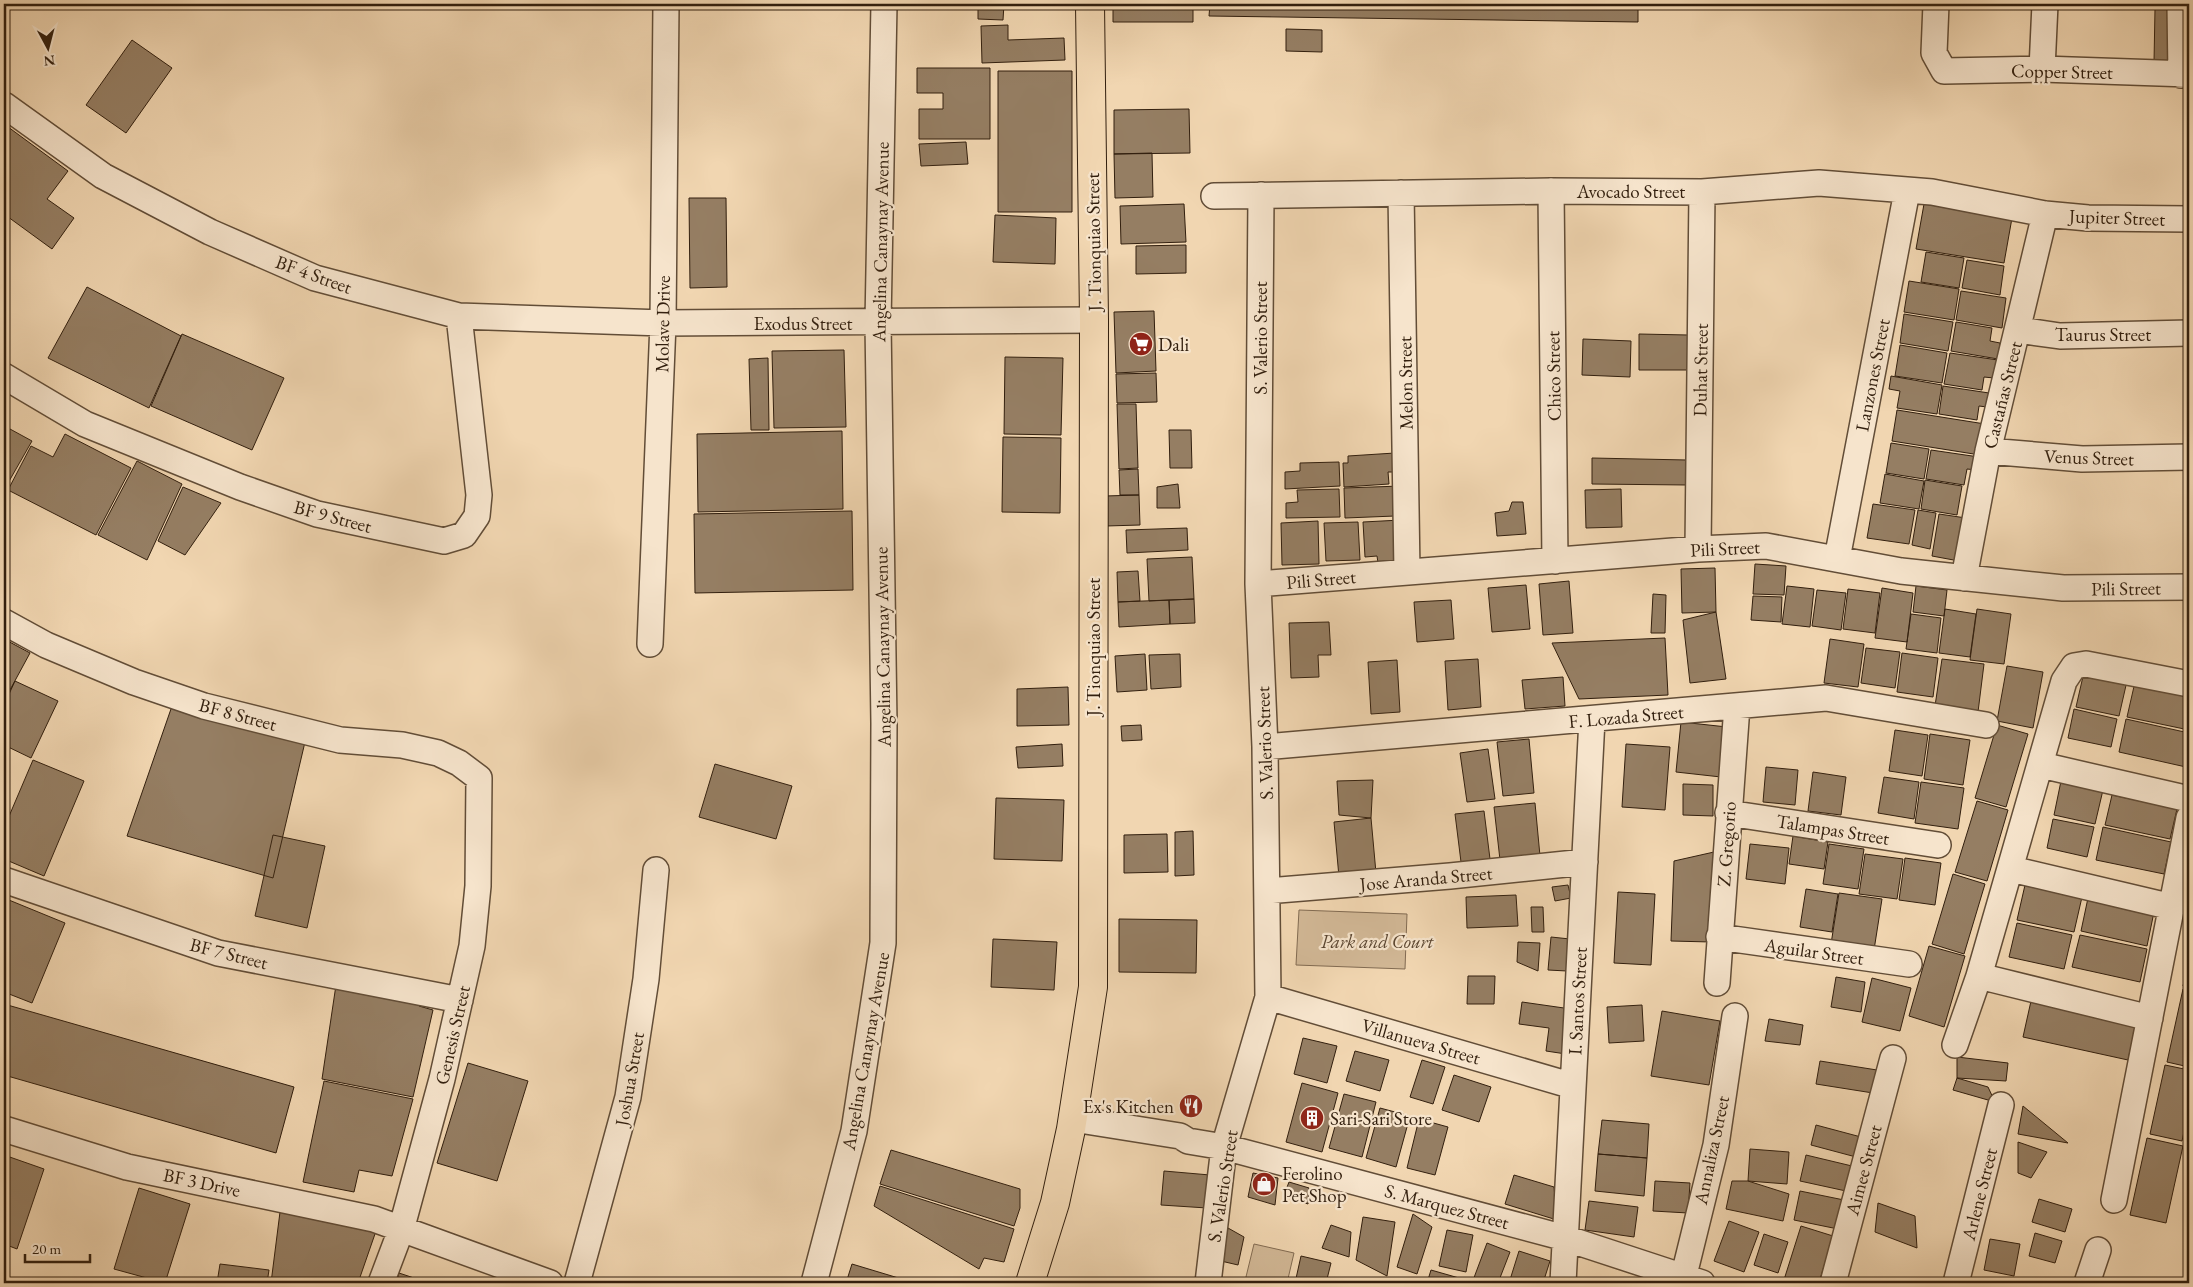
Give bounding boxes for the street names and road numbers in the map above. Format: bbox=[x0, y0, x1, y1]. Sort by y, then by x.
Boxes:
street label: Copper Street bbox=[2011, 58, 2113, 85]
street label: Angelina Canaynay Avenue bbox=[866, 142, 895, 343]
street label: J. Tionquiao Street bbox=[1080, 172, 1107, 313]
street label: Avocado Street bbox=[1576, 179, 1685, 204]
street label: Jupiter Street bbox=[2066, 203, 2166, 232]
street label: BF 4 Street bbox=[272, 249, 355, 300]
street label: Molave Drive bbox=[649, 275, 676, 373]
street label: S. Valerio Street bbox=[1248, 281, 1273, 395]
street label: Exodus Street bbox=[753, 311, 853, 336]
street label: Lanzones Street bbox=[1849, 317, 1896, 434]
street label: Taurus Street bbox=[2055, 322, 2151, 347]
street label: Duhat Street bbox=[1687, 323, 1714, 417]
street label: Chico Street bbox=[1540, 331, 1567, 421]
street label: Melon Street bbox=[1392, 336, 1419, 430]
street label: Castañas Street bbox=[1977, 339, 2028, 452]
street label: Venus Street bbox=[2044, 443, 2134, 472]
street label: BF 9 Street bbox=[291, 494, 374, 539]
street label: Pili Street bbox=[1689, 534, 1761, 563]
street label: Angelina Canaynay Avenue bbox=[868, 547, 897, 748]
street label: Pili Street bbox=[1285, 564, 1357, 595]
street label: Pili Street bbox=[2091, 575, 2161, 602]
street label: J. Tionquiao Street bbox=[1081, 578, 1106, 718]
street label: S. Valerio Street bbox=[1250, 686, 1279, 800]
street label: BF 8 Street bbox=[196, 692, 279, 737]
street label: F. Lozada Street bbox=[1567, 699, 1685, 734]
street label: Z. Gregorio bbox=[1711, 801, 1742, 887]
street label: Talampas Street bbox=[1775, 808, 1891, 851]
street label: Jose Aranda Street bbox=[1357, 860, 1493, 897]
street label: BF 7 Street bbox=[187, 932, 270, 975]
street label: Aguilar Street bbox=[1762, 932, 1865, 971]
street label: I. Santos Street bbox=[1562, 946, 1593, 1056]
street label: Angelina Canaynay Avenue bbox=[836, 950, 895, 1153]
street label: Genesis Street bbox=[429, 983, 476, 1087]
street label: Villanueva Street bbox=[1359, 1013, 1483, 1070]
street label: Joshua Street bbox=[609, 1030, 650, 1130]
street label: Annaliza Street bbox=[1688, 1094, 1735, 1208]
street label: Aimee Street bbox=[1839, 1122, 1888, 1219]
street label: S. Valerio Street bbox=[1201, 1128, 1244, 1244]
street label: Arlene Street bbox=[1956, 1145, 2003, 1244]
street label: BF 3 Drive bbox=[161, 1162, 243, 1203]
street label: S. Marquez Street bbox=[1382, 1178, 1512, 1235]

